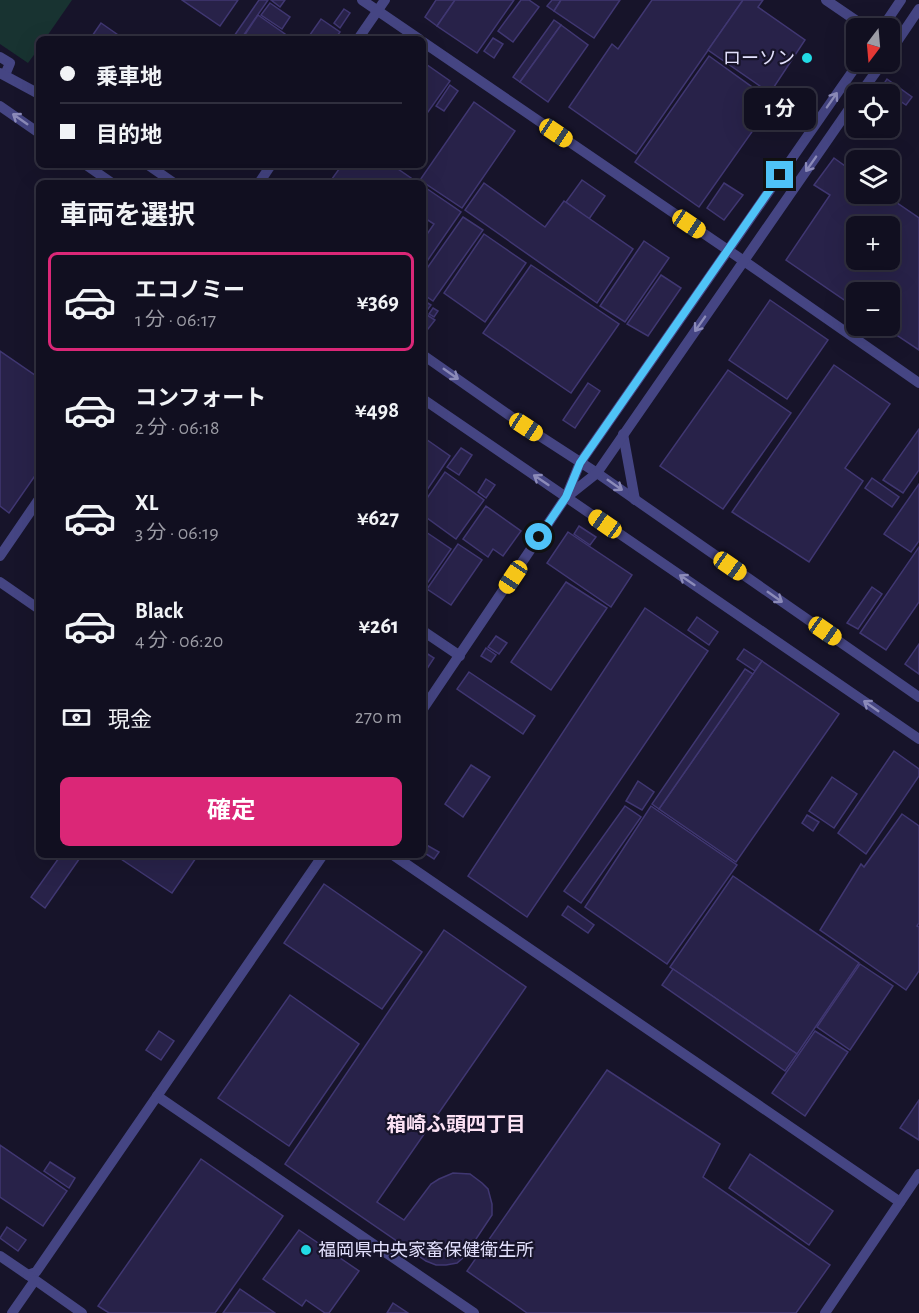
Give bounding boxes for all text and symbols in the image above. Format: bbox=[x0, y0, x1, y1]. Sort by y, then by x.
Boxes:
north arrow bbox=[846, 18, 900, 72]
map controls bbox=[846, 18, 900, 336]
place label: ローソン bbox=[723, 50, 795, 68]
marker: ローソン bbox=[800, 51, 814, 65]
text: 乗車地 bbox=[96, 66, 162, 88]
button: locate bbox=[846, 84, 900, 138]
callout: 1 分 bbox=[744, 88, 816, 130]
one-way arrow bbox=[826, 93, 838, 109]
text: 1 分 bbox=[765, 99, 795, 119]
one-way arrow bbox=[12, 113, 28, 125]
car bbox=[536, 115, 576, 151]
text: 目的地 bbox=[96, 124, 162, 146]
button: layers bbox=[846, 150, 900, 204]
one-way arrow bbox=[805, 156, 817, 172]
route end bbox=[766, 161, 793, 188]
text: 車両を選択 bbox=[60, 202, 195, 229]
car bbox=[669, 206, 709, 242]
button: + bbox=[846, 216, 900, 270]
icon: car bbox=[63, 275, 117, 329]
text: エコノミー bbox=[135, 279, 245, 301]
button: − bbox=[846, 282, 900, 336]
text: ¥369 bbox=[357, 291, 399, 313]
text: 1 分 · 06:17 bbox=[135, 310, 216, 330]
one-way arrow bbox=[694, 316, 706, 332]
one-way arrow bbox=[443, 368, 459, 380]
icon: car bbox=[63, 383, 117, 437]
text: コンフォート bbox=[135, 387, 266, 409]
text: ¥498 bbox=[355, 399, 399, 421]
car bbox=[506, 410, 546, 444]
text: 2 分 · 06:18 bbox=[135, 418, 219, 438]
one-way arrow bbox=[533, 474, 549, 486]
one-way arrow bbox=[606, 479, 622, 491]
icon: car bbox=[63, 491, 117, 545]
text: XL bbox=[135, 492, 158, 514]
car bbox=[585, 506, 625, 542]
text: ¥627 bbox=[357, 507, 399, 529]
text: 3 分 · 06:19 bbox=[135, 523, 219, 543]
route start bbox=[525, 523, 552, 550]
car bbox=[710, 548, 750, 584]
car bbox=[495, 557, 531, 597]
one-way arrow bbox=[679, 574, 696, 586]
one-way arrow bbox=[766, 591, 782, 603]
icon: car bbox=[63, 599, 117, 653]
text: Black bbox=[135, 600, 183, 622]
car bbox=[805, 613, 845, 649]
text: ¥261 bbox=[359, 615, 399, 637]
text: 4 分 · 06:20 bbox=[135, 631, 223, 651]
one-way arrow bbox=[863, 700, 879, 712]
icon: cash bbox=[60, 701, 93, 734]
text: 270 m bbox=[355, 707, 402, 727]
text: 現金 bbox=[108, 709, 152, 731]
button: 確定 bbox=[60, 777, 402, 846]
district label: 箱崎ふ頭四丁目 bbox=[386, 1114, 526, 1135]
place label: 福岡県中央家畜保健衛生所 bbox=[318, 1240, 534, 1260]
marker: 福岡県中央家畜保健衛生所 bbox=[299, 1243, 313, 1257]

